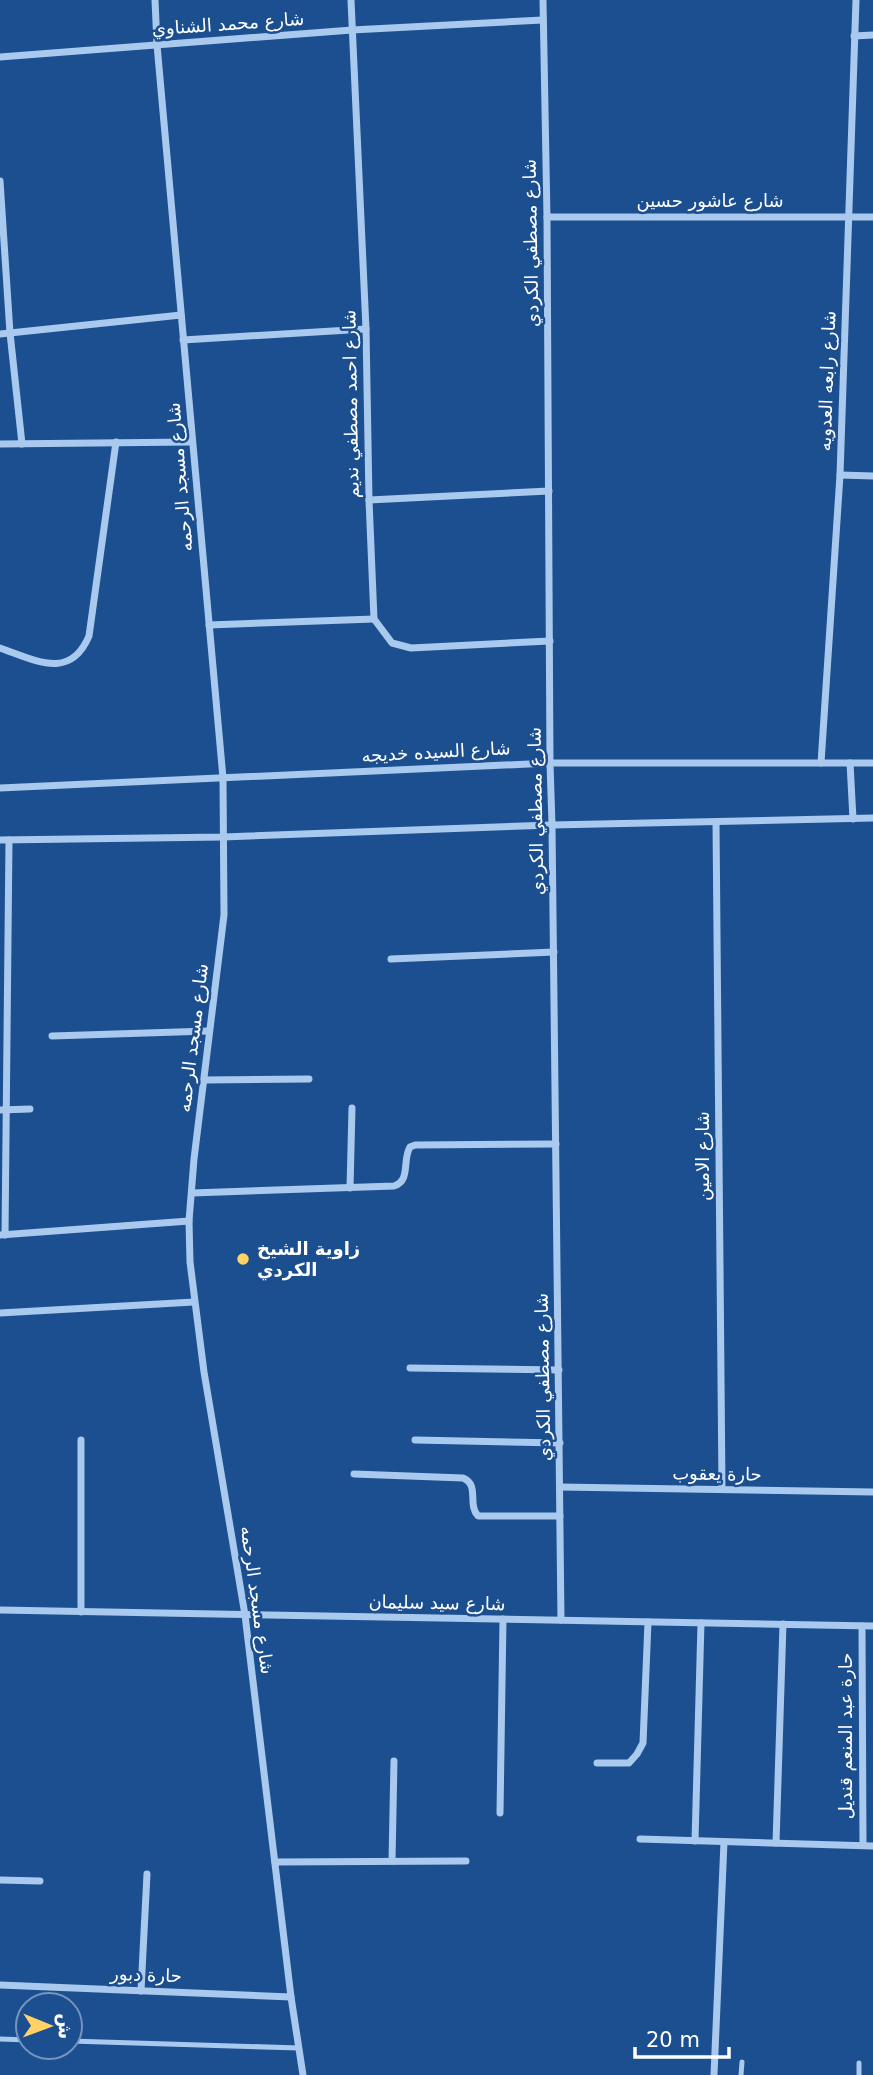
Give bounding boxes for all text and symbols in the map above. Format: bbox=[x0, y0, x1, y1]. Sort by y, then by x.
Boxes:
street label: شارع محمد الشناوي bbox=[151, 8, 305, 40]
street label: شارع مصطفي الكردي bbox=[519, 159, 543, 327]
street label: شارع عاشور حسين bbox=[636, 190, 784, 212]
street label: شارع احمد مصطفي نديم bbox=[338, 309, 364, 499]
street label: شارع رابعه العدويه bbox=[814, 310, 840, 452]
street label: شارع مسجد الرحمه bbox=[163, 401, 197, 553]
street label: شارع مصطفي الكردي bbox=[524, 727, 548, 895]
street label: شارع السيده خديجه bbox=[361, 737, 511, 767]
street label: شارع مسجد الرحمه bbox=[173, 962, 213, 1114]
street label: شارع الامين bbox=[692, 1111, 714, 1201]
place label: زاوية الشيخ الكردي bbox=[257, 1238, 360, 1281]
marker: زاوية الشيخ الكردي bbox=[235, 1251, 251, 1267]
street label: شارع مصطفي الكردي bbox=[531, 1293, 555, 1461]
street label: حارة يعقوب bbox=[672, 1462, 762, 1486]
street label: شارع مسجد الرحمه bbox=[236, 1524, 278, 1676]
street label: شارع سيد سليمان bbox=[368, 1591, 506, 1615]
street label: حارة عبد المنعم قنديل bbox=[835, 1653, 857, 1819]
street label: حارة دبور bbox=[109, 1963, 182, 1987]
north arrow bbox=[14, 1991, 84, 2061]
text: ش bbox=[54, 2013, 77, 2040]
scale bar bbox=[635, 2016, 730, 2060]
text: 20 m bbox=[646, 2028, 700, 2052]

